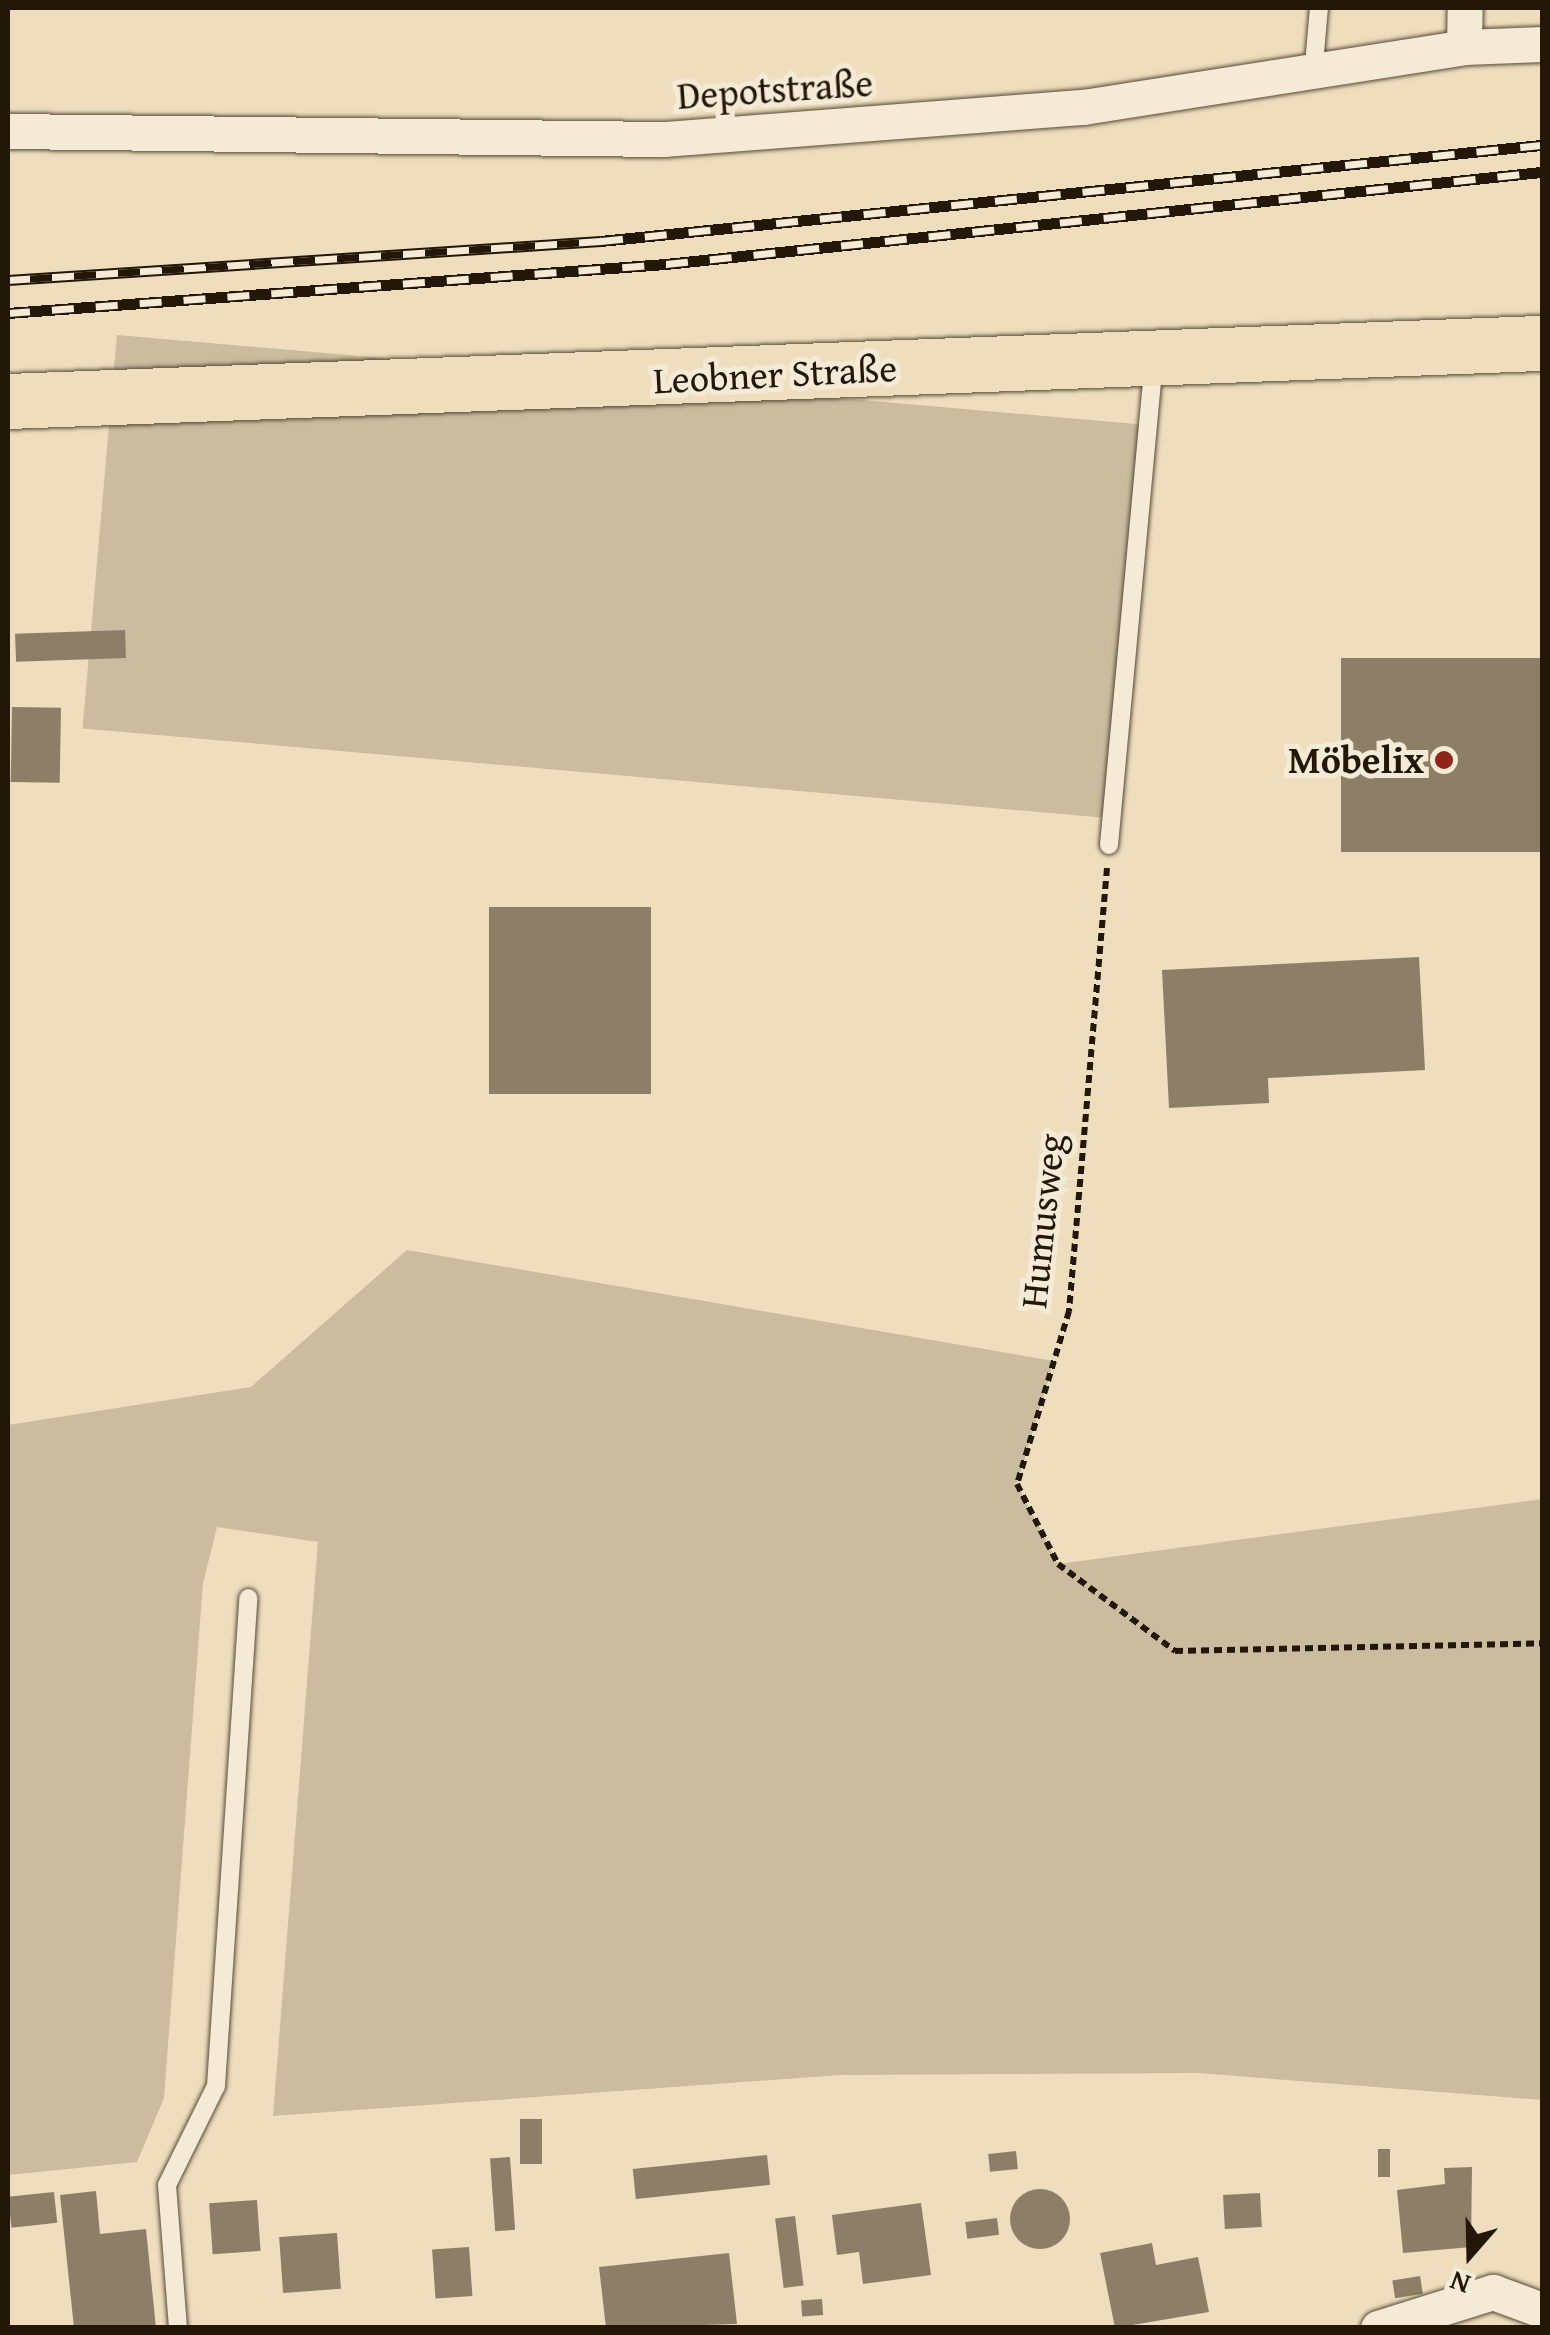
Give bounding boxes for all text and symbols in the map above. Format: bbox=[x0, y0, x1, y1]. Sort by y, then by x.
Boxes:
street label: Depotstraße bbox=[676, 59, 874, 119]
street label: Leobner Straße bbox=[652, 345, 898, 403]
place label: Möbelix bbox=[1288, 737, 1424, 783]
marker: Möbelix bbox=[1433, 749, 1455, 771]
street label: Humusweg bbox=[1010, 1131, 1074, 1311]
north arrow bbox=[1420, 2205, 1520, 2305]
text: N bbox=[1444, 2261, 1475, 2306]

